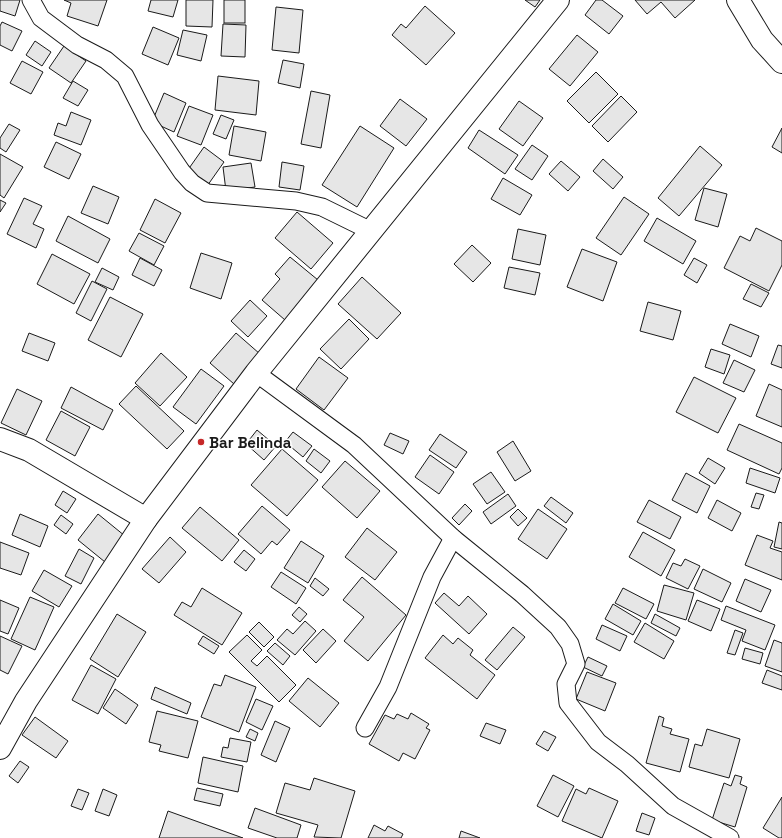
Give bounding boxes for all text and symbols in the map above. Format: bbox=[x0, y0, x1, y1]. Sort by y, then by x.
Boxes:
place label: Bar Belinda bbox=[209, 433, 292, 452]
marker: Bar Belinda bbox=[196, 437, 206, 447]

